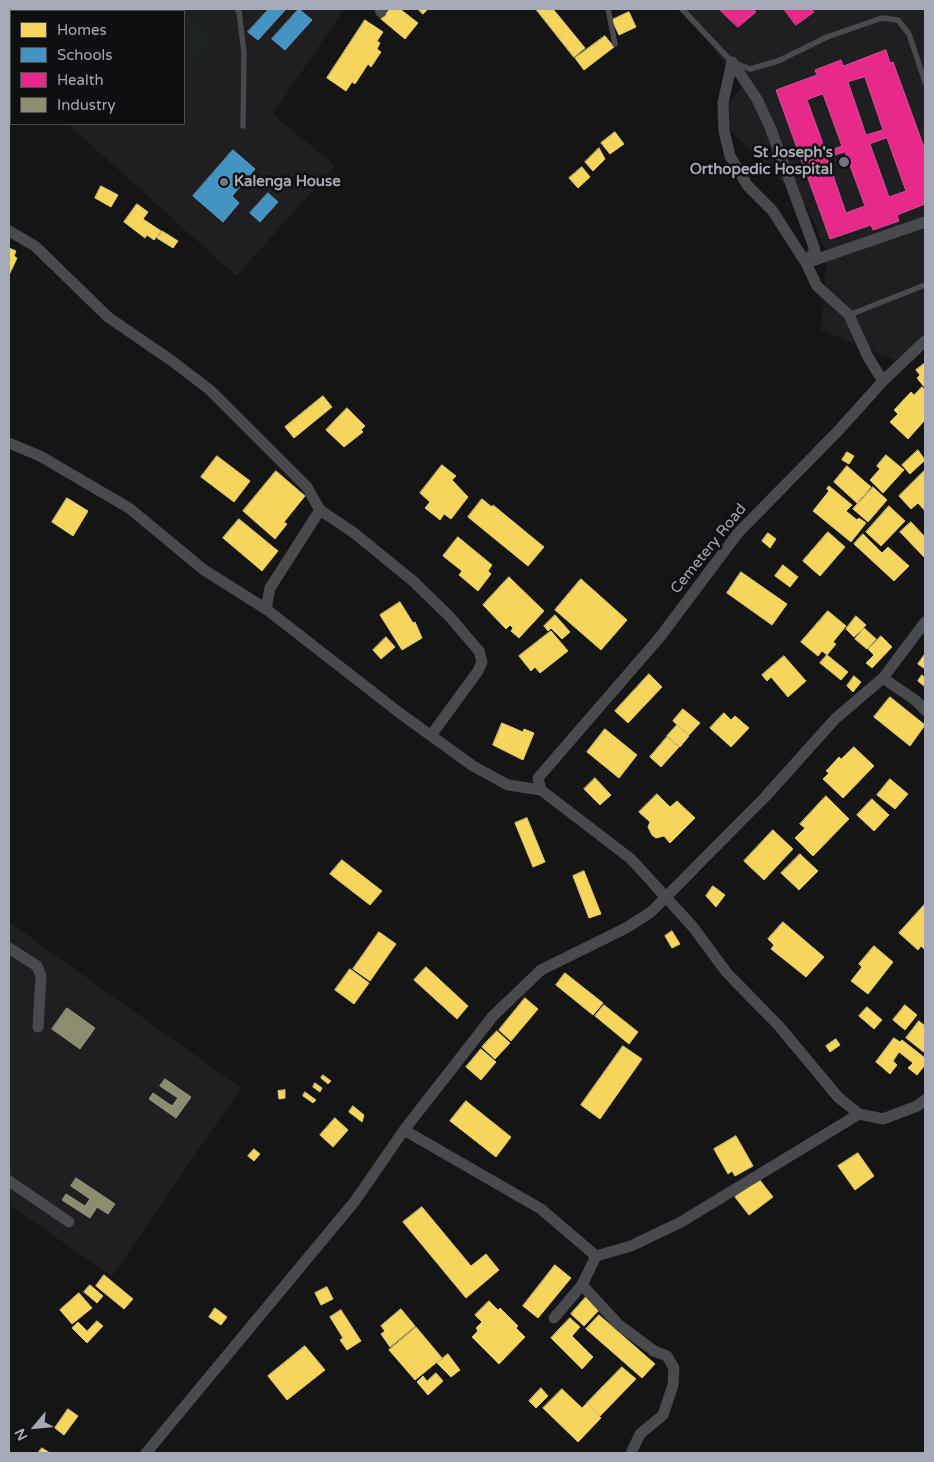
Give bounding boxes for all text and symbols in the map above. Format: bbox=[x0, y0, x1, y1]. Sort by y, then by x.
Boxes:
legend bbox=[10, 10, 185, 125]
text: Homes bbox=[57, 21, 107, 39]
text: Schools bbox=[57, 46, 113, 64]
text: Health bbox=[57, 71, 104, 89]
text: Industry bbox=[57, 96, 116, 114]
place label: St Joseph's Orthopedic Hospital bbox=[690, 144, 833, 179]
marker: St Joseph's Orthopedic Hospital bbox=[837, 155, 851, 169]
place label: Kalenga House bbox=[234, 173, 341, 191]
marker: Kalenga House bbox=[218, 176, 230, 188]
street label: Cemetery Road bbox=[667, 500, 751, 598]
north arrow bbox=[10, 1402, 60, 1452]
text: N bbox=[11, 1425, 31, 1443]

